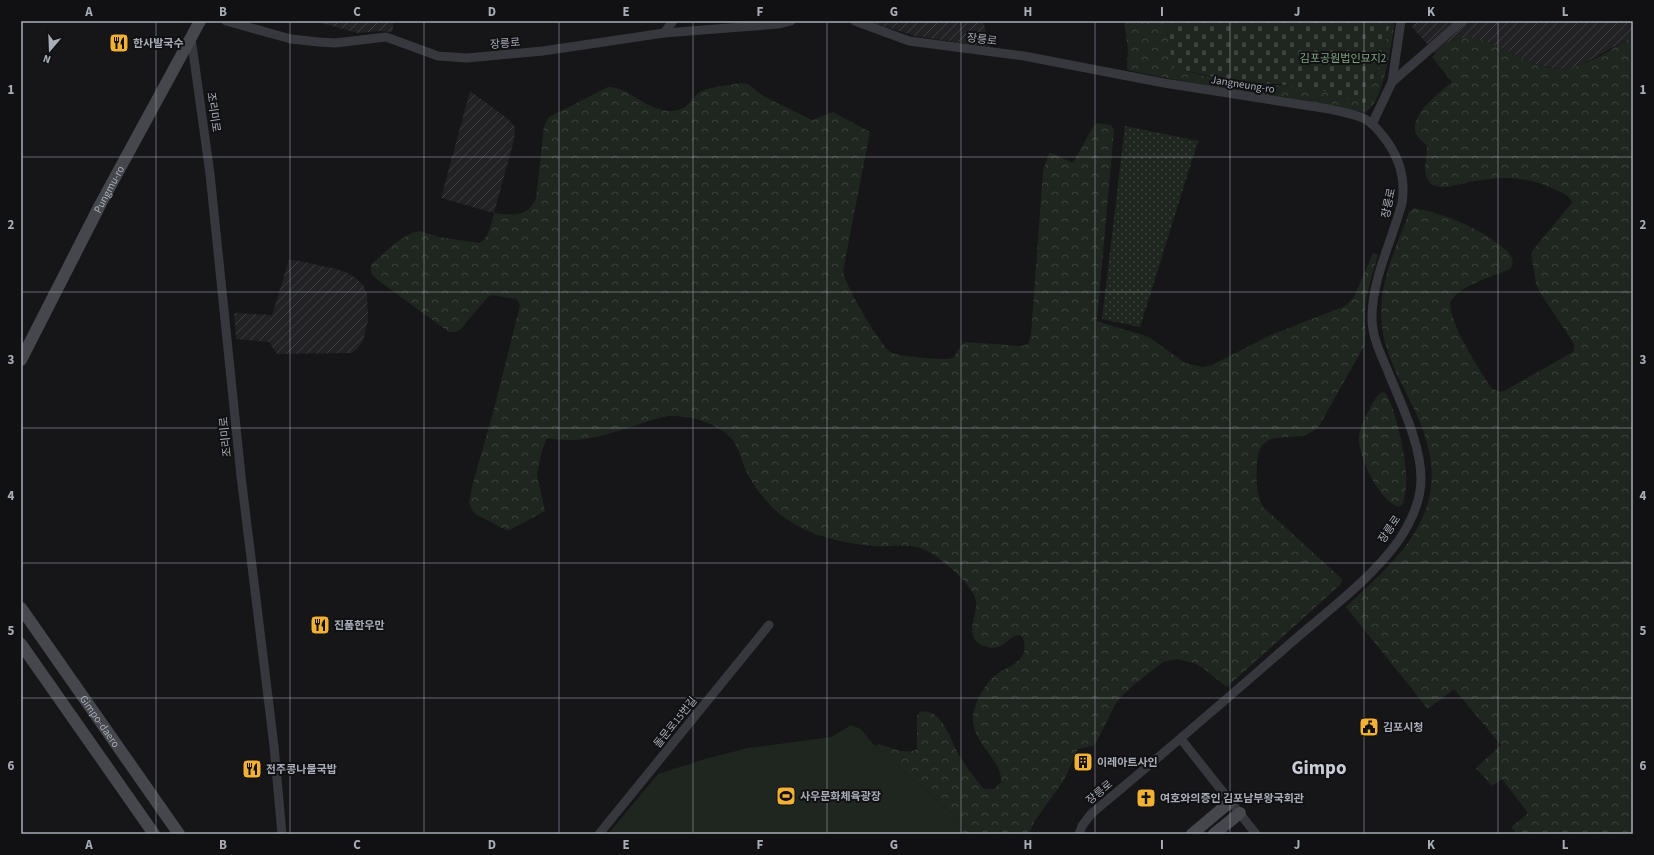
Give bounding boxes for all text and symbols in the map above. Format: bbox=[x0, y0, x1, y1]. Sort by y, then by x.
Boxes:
text: A bbox=[84, 3, 93, 21]
text: B bbox=[219, 3, 227, 21]
text: C bbox=[353, 3, 361, 21]
text: D bbox=[488, 3, 496, 21]
text: E bbox=[622, 3, 630, 21]
text: F bbox=[757, 3, 764, 21]
text: G bbox=[890, 3, 898, 21]
text: H bbox=[1024, 3, 1032, 21]
text: I bbox=[1160, 3, 1164, 21]
text: J bbox=[1294, 3, 1300, 21]
text: K bbox=[1427, 3, 1436, 21]
text: L bbox=[1562, 3, 1569, 21]
north arrow bbox=[30, 30, 70, 70]
street label: 장릉로 bbox=[966, 30, 998, 49]
restaurant icon: 한사발국수 bbox=[108, 32, 130, 54]
street label: 장릉로 bbox=[489, 35, 521, 52]
place label: 한사발국수 bbox=[133, 36, 184, 51]
text: N bbox=[41, 51, 53, 67]
park label: 김포공원법인묘지2 bbox=[1300, 51, 1386, 66]
street label: Jangneung-ro bbox=[1210, 72, 1276, 97]
text: 1 bbox=[8, 81, 15, 99]
text: 1 bbox=[1640, 81, 1647, 99]
street label: 조리미로 bbox=[203, 91, 224, 133]
street label: Pungmu-ro bbox=[90, 163, 128, 216]
street label: 장릉로 bbox=[1378, 187, 1399, 220]
text: 2 bbox=[8, 216, 15, 234]
text: 2 bbox=[1640, 216, 1647, 234]
text: 3 bbox=[8, 351, 15, 369]
text: 3 bbox=[1640, 351, 1647, 369]
street label: 조리미로 bbox=[216, 416, 235, 458]
text: 4 bbox=[8, 487, 15, 505]
text: 4 bbox=[1640, 487, 1647, 505]
street label: 장릉로 bbox=[1375, 512, 1404, 546]
restaurant icon: 진품한우만 bbox=[309, 614, 331, 636]
place label: 진품한우만 bbox=[334, 618, 385, 633]
text: 5 bbox=[8, 622, 15, 640]
text: 5 bbox=[1640, 622, 1647, 640]
street label: Gimpo-daero bbox=[76, 692, 123, 751]
street label: 돌문로15번길 bbox=[650, 694, 701, 751]
public building icon: 김포시청 bbox=[1358, 716, 1380, 738]
place label: 김포시청 bbox=[1383, 720, 1423, 735]
building icon: 이레아트사인 bbox=[1072, 751, 1094, 773]
place label: 이레아트사인 bbox=[1097, 755, 1158, 770]
district label: Gimpo bbox=[1291, 755, 1347, 782]
text: 6 bbox=[8, 757, 15, 775]
text: 6 bbox=[1640, 757, 1647, 775]
restaurant icon: 전주콩나물국밥 bbox=[241, 758, 263, 780]
place label: 전주콩나물국밥 bbox=[266, 762, 337, 777]
street label: 장릉로 bbox=[1083, 777, 1116, 808]
sports icon: 사우문화체육광장 bbox=[775, 785, 797, 807]
church icon: 여호와의증인 김포남부왕국회관 bbox=[1135, 787, 1157, 809]
place label: 사우문화체육광장 bbox=[800, 789, 881, 804]
place label: 여호와의증인 김포남부왕국회관 bbox=[1160, 791, 1304, 806]
text: A bbox=[84, 836, 93, 854]
text: B bbox=[219, 836, 227, 854]
text: C bbox=[353, 836, 361, 854]
text: D bbox=[488, 836, 496, 854]
text: E bbox=[622, 836, 630, 854]
text: F bbox=[757, 836, 764, 854]
text: G bbox=[890, 836, 898, 854]
text: H bbox=[1024, 836, 1032, 854]
text: I bbox=[1160, 836, 1164, 854]
text: J bbox=[1294, 836, 1300, 854]
text: K bbox=[1427, 836, 1436, 854]
text: L bbox=[1562, 836, 1569, 854]

